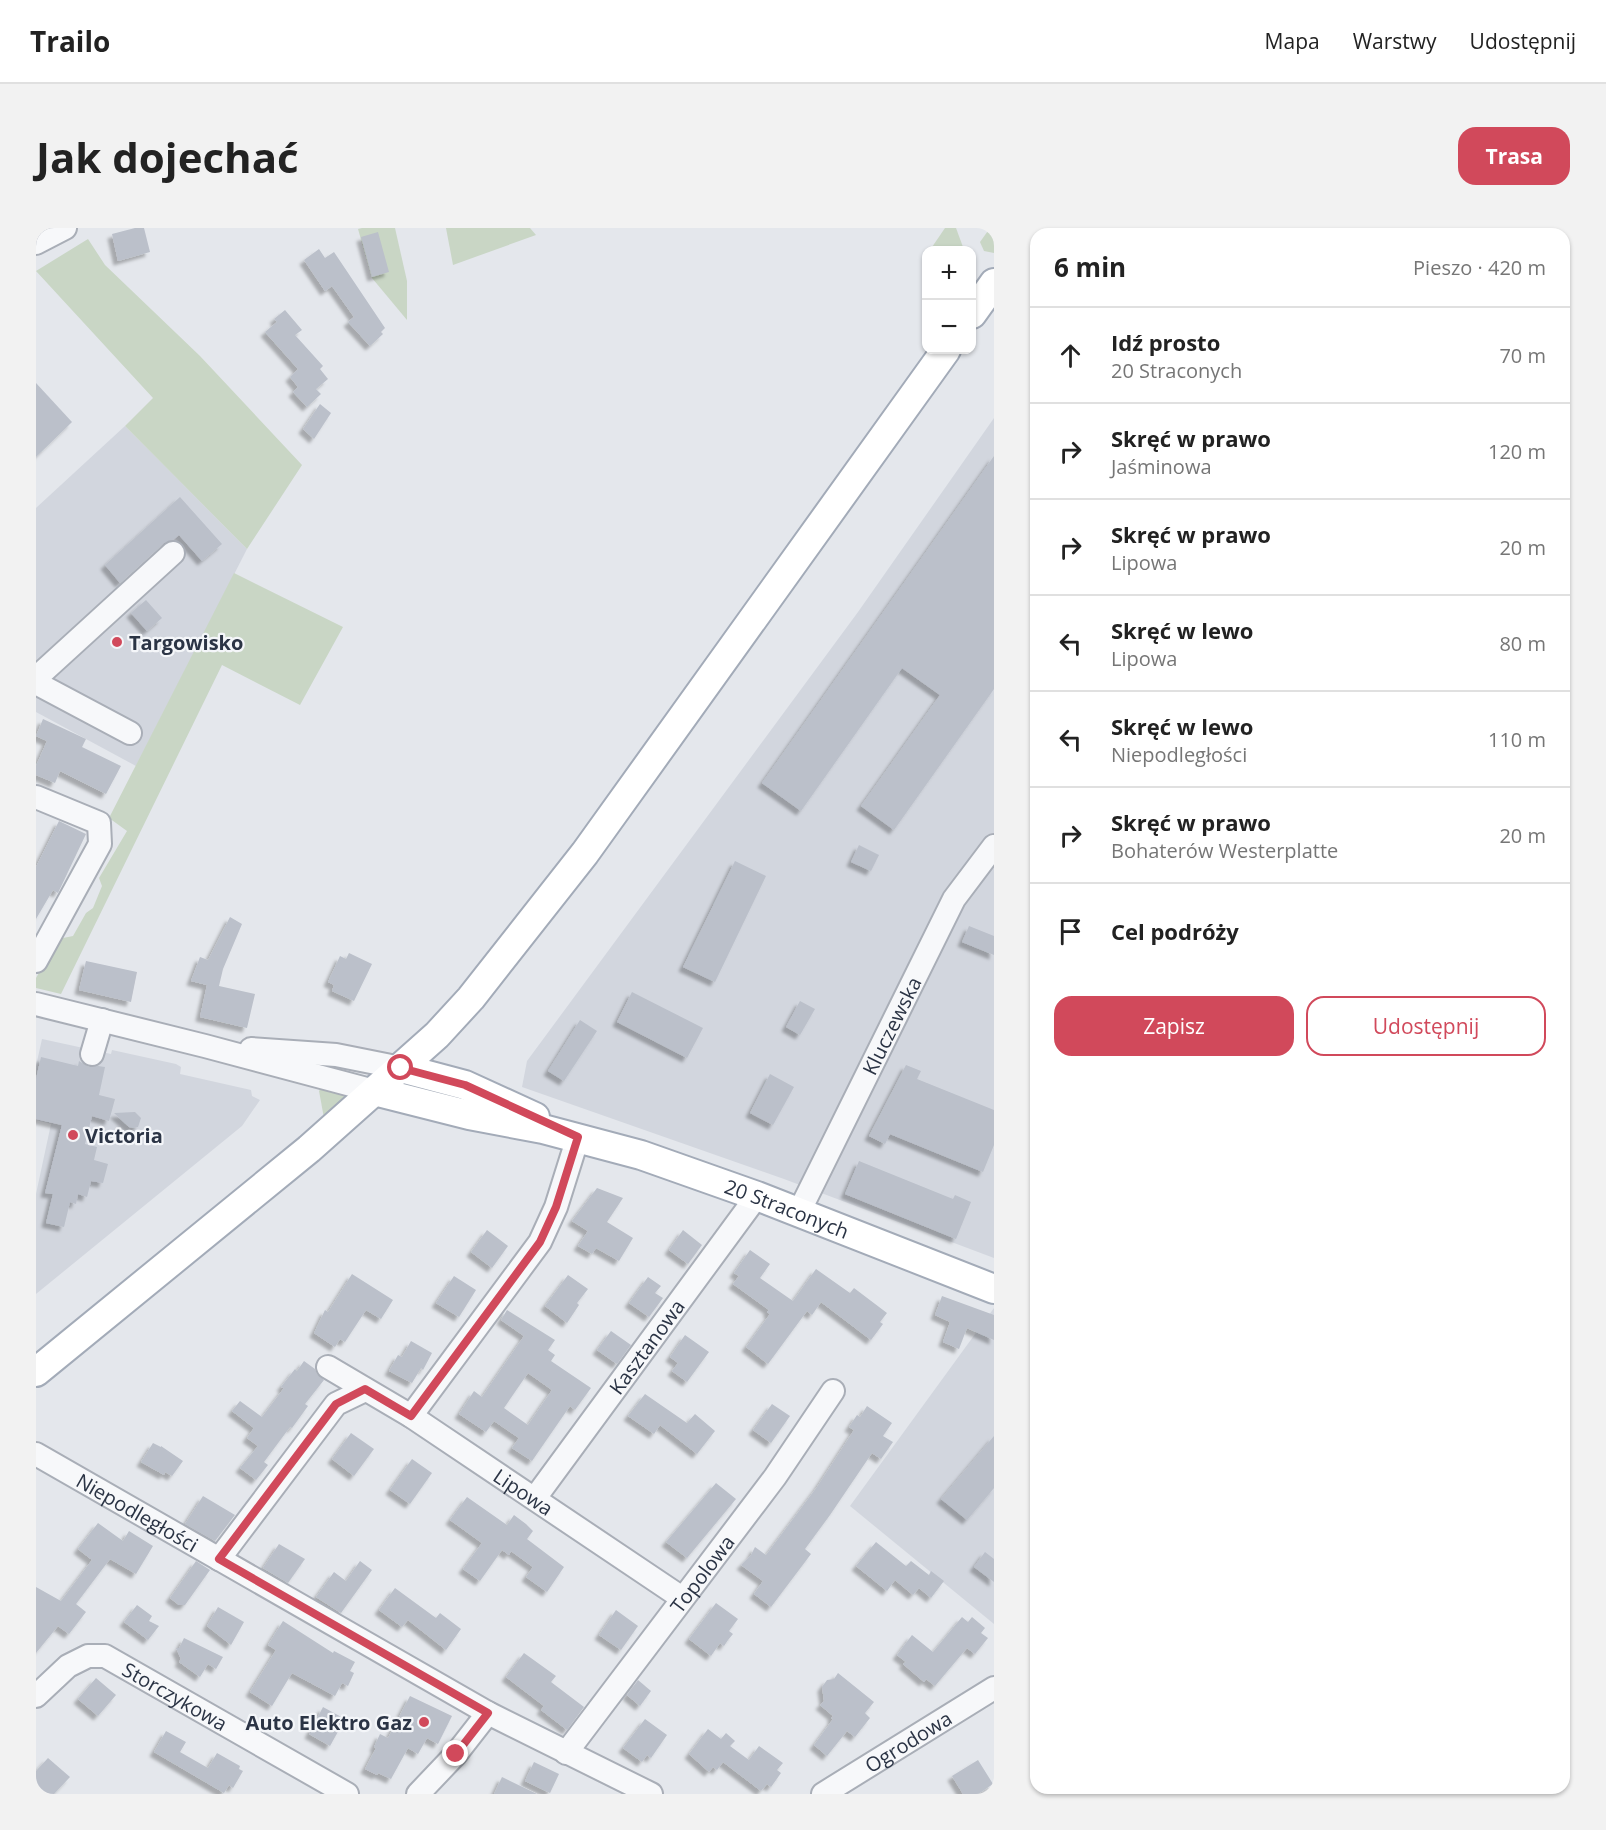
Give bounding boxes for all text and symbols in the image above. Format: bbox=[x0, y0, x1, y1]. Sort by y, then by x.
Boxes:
text: Trailo bbox=[30, 22, 110, 60]
text: Mapa bbox=[1265, 27, 1320, 55]
text: Warstwy bbox=[1353, 27, 1437, 55]
text: Udostępnij bbox=[1470, 27, 1576, 55]
button: Trasa bbox=[1458, 127, 1570, 185]
text: Jak dojechać bbox=[36, 128, 299, 185]
map controls bbox=[922, 246, 976, 354]
button: + bbox=[922, 246, 976, 300]
text: 6 min bbox=[1054, 249, 1126, 285]
text: Pieszo · 420 m bbox=[1413, 254, 1546, 281]
button: − bbox=[922, 300, 976, 354]
text: Idź prosto bbox=[1111, 327, 1220, 357]
icon: ahead bbox=[1054, 339, 1087, 372]
text: 70 m bbox=[1499, 342, 1546, 369]
text: 20 Straconych bbox=[1111, 357, 1242, 384]
text: Skręć w prawo bbox=[1111, 423, 1271, 453]
icon: right bbox=[1054, 435, 1087, 468]
text: 120 m bbox=[1488, 438, 1546, 465]
text: Jaśminowa bbox=[1111, 453, 1212, 480]
text: Skręć w prawo bbox=[1111, 519, 1271, 549]
icon: right bbox=[1054, 531, 1087, 564]
text: 20 m bbox=[1499, 534, 1546, 561]
text: Lipowa bbox=[1111, 549, 1177, 576]
text: Skręć w lewo bbox=[1111, 615, 1253, 645]
icon: left bbox=[1054, 627, 1087, 660]
place label: Targowisko bbox=[129, 629, 243, 656]
text: 80 m bbox=[1499, 630, 1546, 657]
marker: Targowisko bbox=[110, 635, 124, 649]
text: Lipowa bbox=[1111, 645, 1177, 672]
text: Skręć w lewo bbox=[1111, 711, 1253, 741]
icon: left bbox=[1054, 723, 1087, 756]
text: 110 m bbox=[1488, 726, 1546, 753]
text: Niepodległości bbox=[1111, 741, 1247, 768]
text: Skręć w prawo bbox=[1111, 807, 1271, 837]
icon: right bbox=[1054, 819, 1087, 852]
text: 20 m bbox=[1499, 822, 1546, 849]
text: Bohaterów Westerplatte bbox=[1111, 837, 1338, 864]
icon: arrive bbox=[1054, 915, 1087, 948]
text: Cel podróży bbox=[1111, 916, 1239, 946]
street label: Kluczewska bbox=[856, 972, 927, 1079]
button: Zapisz bbox=[1054, 996, 1294, 1056]
button: Udostępnij bbox=[1306, 996, 1546, 1056]
route start bbox=[387, 1054, 413, 1080]
place label: Victoria bbox=[85, 1122, 163, 1149]
marker: Victoria bbox=[66, 1128, 80, 1142]
street label: 20 Straconych bbox=[721, 1172, 853, 1244]
street label: Kasztanowa bbox=[602, 1294, 690, 1399]
street label: Lipowa bbox=[488, 1462, 559, 1521]
street label: Niepodległości bbox=[72, 1467, 203, 1558]
street label: Topolowa bbox=[664, 1529, 740, 1618]
street label: Storczykowa bbox=[118, 1655, 232, 1737]
street label: Ogrodowa bbox=[859, 1704, 957, 1778]
place label: Auto Elektro Gaz bbox=[246, 1709, 412, 1736]
marker: Auto Elektro Gaz bbox=[417, 1715, 431, 1729]
route end bbox=[442, 1740, 468, 1766]

